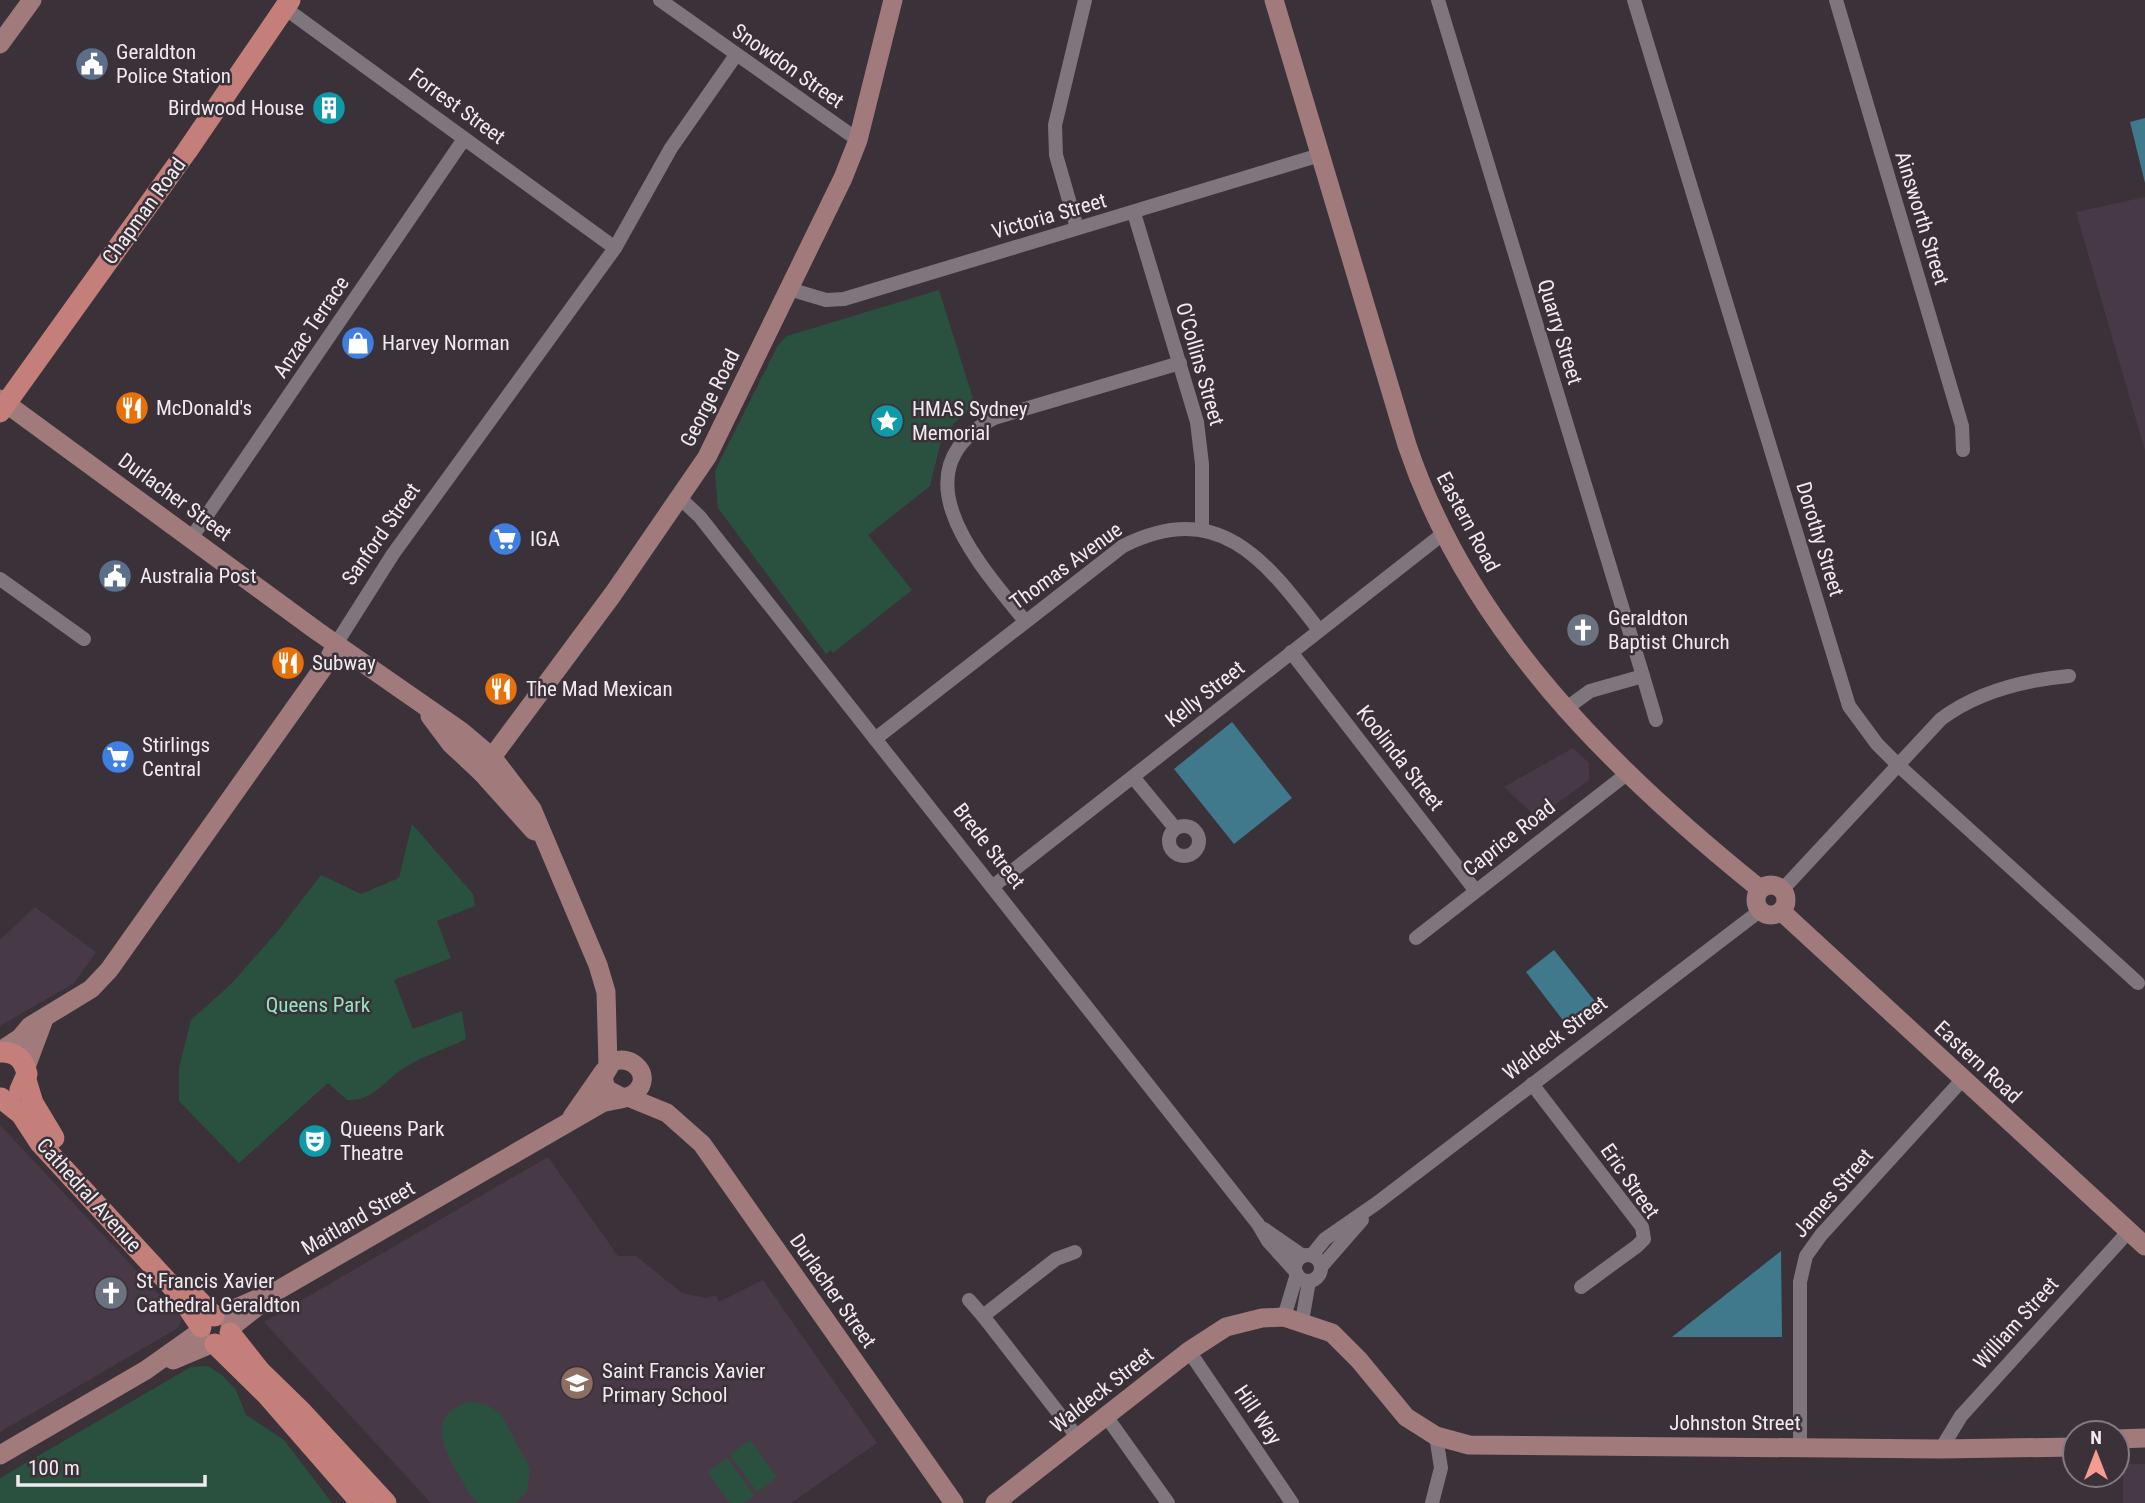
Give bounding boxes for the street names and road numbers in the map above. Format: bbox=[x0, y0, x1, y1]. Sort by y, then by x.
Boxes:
street label: Snowdon Street bbox=[728, 19, 848, 113]
street label: Forrest Street bbox=[404, 63, 510, 149]
street label: Ainsworth Street bbox=[1890, 148, 1954, 288]
street label: Chapman Road bbox=[97, 153, 191, 269]
street label: Victoria Street bbox=[989, 188, 1109, 244]
street label: Anzac Terrace bbox=[268, 271, 354, 382]
street label: Quarry Street bbox=[1533, 277, 1587, 387]
street label: O'Collins Street bbox=[1171, 300, 1229, 428]
street label: George Road bbox=[675, 345, 745, 451]
street label: Durlacher Street bbox=[114, 448, 236, 546]
street label: Eastern Road bbox=[1432, 468, 1504, 576]
street label: Sanford Street bbox=[337, 478, 425, 590]
street label: Dorothy Street bbox=[1791, 479, 1849, 599]
street label: Thomas Avenue bbox=[1005, 517, 1127, 615]
street label: Kelly Street bbox=[1161, 656, 1249, 732]
street label: Koolinda Street bbox=[1352, 701, 1448, 815]
street label: Caprice Road bbox=[1458, 795, 1560, 881]
street label: Brede Street bbox=[948, 798, 1030, 894]
street label: Waldeck Street bbox=[1498, 991, 1612, 1085]
street label: Eastern Road bbox=[1930, 1016, 2026, 1108]
street label: Cathedral Avenue bbox=[32, 1133, 146, 1257]
street label: Eric Street bbox=[1596, 1139, 1664, 1223]
street label: James Street bbox=[1788, 1144, 1878, 1242]
street label: Maitland Street bbox=[297, 1176, 419, 1260]
street label: Durlacher Street bbox=[785, 1229, 881, 1353]
street label: William Street bbox=[1969, 1272, 2063, 1374]
street label: Waldeck Street bbox=[1046, 1342, 1158, 1438]
street label: Hill Way bbox=[1229, 1381, 1287, 1450]
street label: Johnston Street bbox=[1669, 1411, 1801, 1435]

